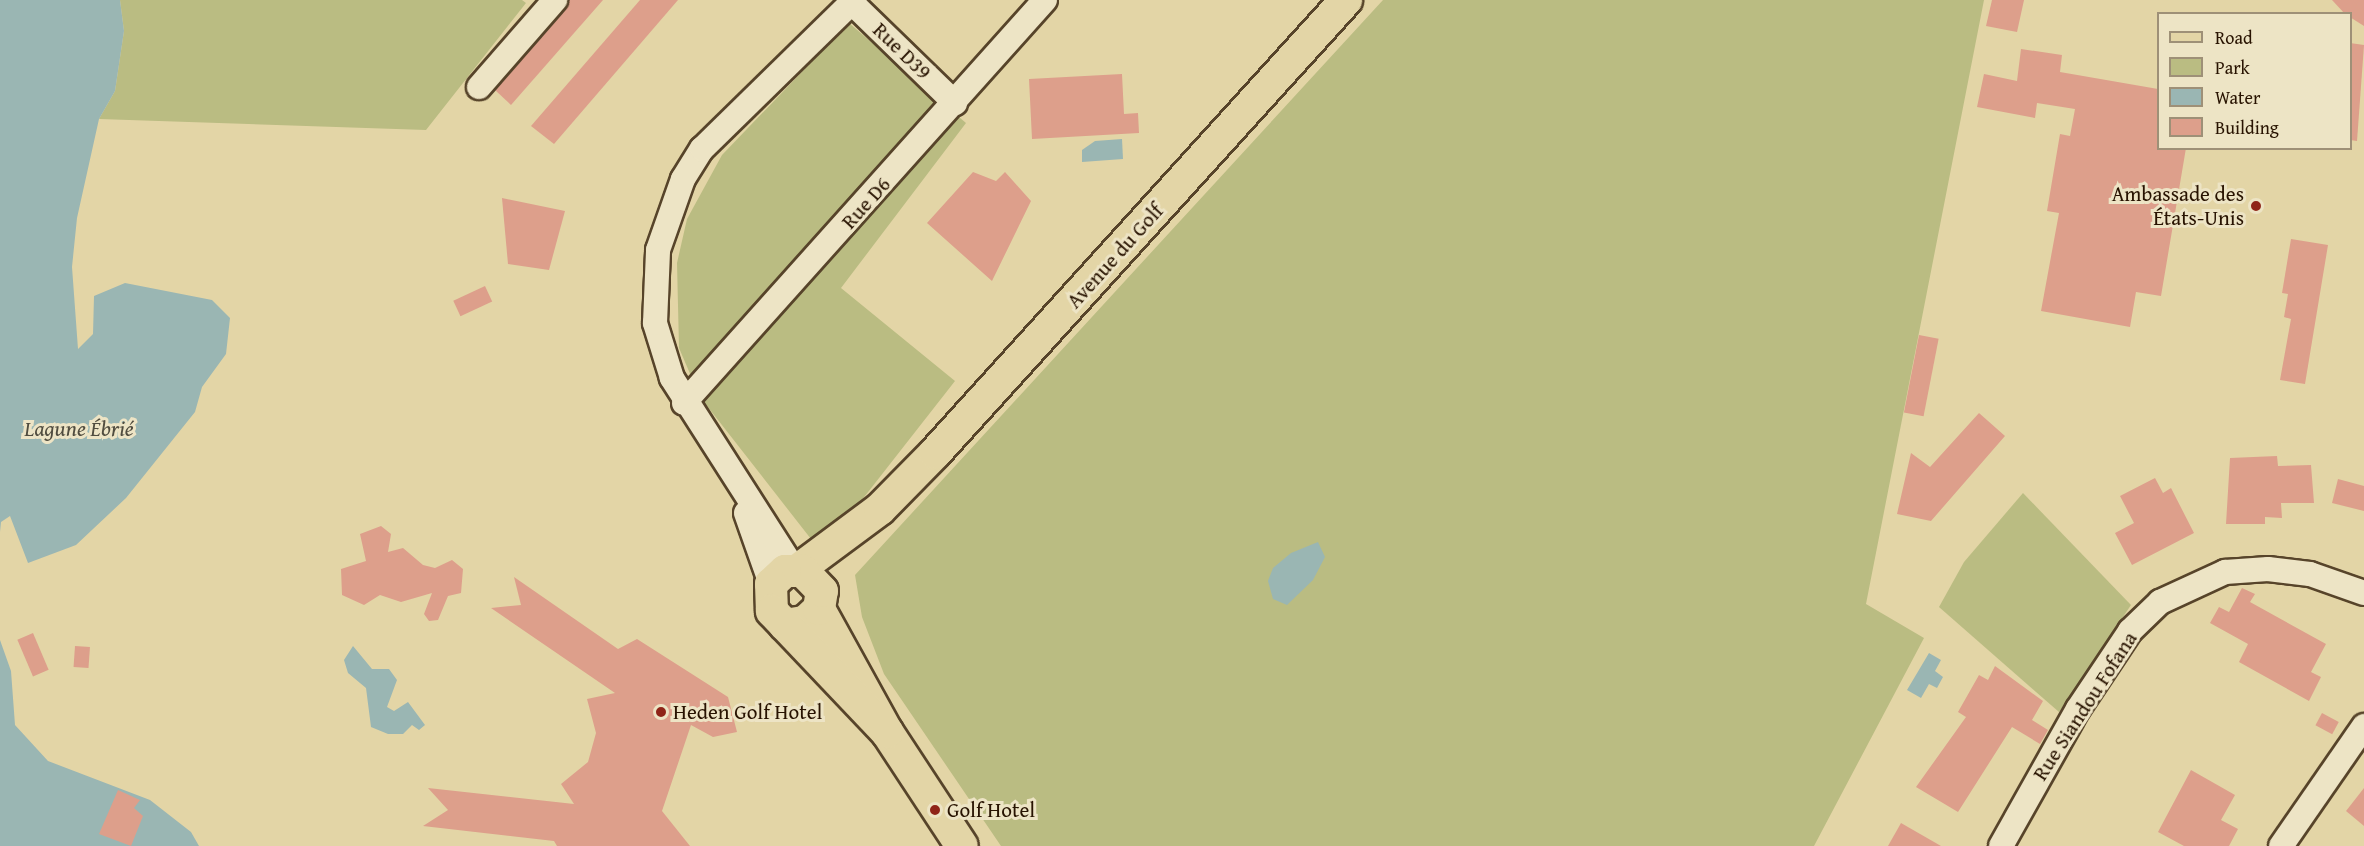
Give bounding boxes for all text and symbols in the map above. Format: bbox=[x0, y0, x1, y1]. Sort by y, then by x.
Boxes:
legend bbox=[2157, 12, 2352, 150]
street label: Rue D39 bbox=[868, 17, 936, 85]
text: Road bbox=[2215, 24, 2253, 51]
text: Park bbox=[2215, 54, 2250, 81]
text: Water bbox=[2215, 84, 2260, 111]
text: Building bbox=[2215, 114, 2279, 141]
street label: Rue D6 bbox=[836, 172, 896, 234]
place label: Ambassade des États-Unis bbox=[2112, 181, 2244, 231]
street label: Avenue du Golf bbox=[1061, 198, 1169, 314]
marker: Ambassade des États-Unis bbox=[2249, 199, 2263, 213]
water label: Lagune Ébrié bbox=[24, 416, 134, 442]
street label: Rue Siandou Fofana bbox=[2028, 627, 2142, 785]
place label: Heden Golf Hotel bbox=[673, 699, 822, 725]
marker: Heden Golf Hotel bbox=[654, 705, 668, 719]
place label: Golf Hotel bbox=[947, 797, 1035, 823]
marker: Golf Hotel bbox=[928, 803, 942, 817]

